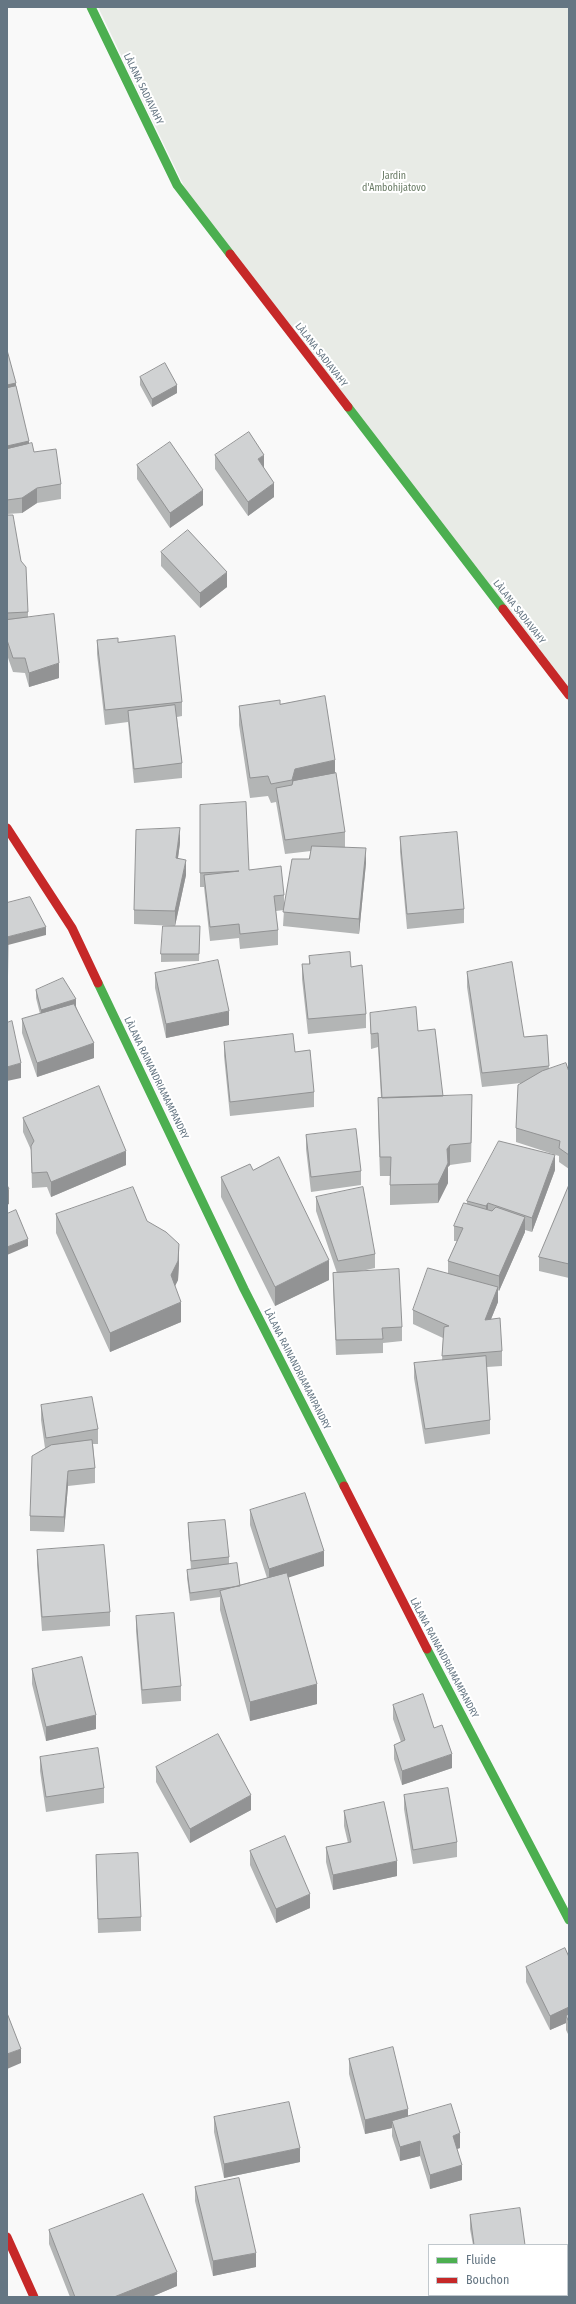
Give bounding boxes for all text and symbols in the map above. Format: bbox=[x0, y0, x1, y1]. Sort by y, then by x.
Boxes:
street label: LÀLANA SADIAVAHY bbox=[121, 51, 165, 127]
park label: Jardin d'Ambohijatovo bbox=[362, 170, 426, 194]
street label: LÀLANA SADIAVAHY bbox=[292, 321, 350, 389]
street label: LÀLANA SADIAVAHY bbox=[490, 578, 548, 646]
street label: LÀLANA RAINANDRIAMAMPANDRY bbox=[121, 1015, 191, 1141]
street label: LÀLANA RAINANDRIAMAMPANDRY bbox=[261, 1306, 333, 1432]
street label: LÀLANA RAINANDRIAMAMPANDRY bbox=[407, 1596, 481, 1720]
legend bbox=[428, 2244, 568, 2296]
text: Fluide bbox=[466, 2253, 496, 2267]
text: Bouchon bbox=[466, 2273, 509, 2287]

